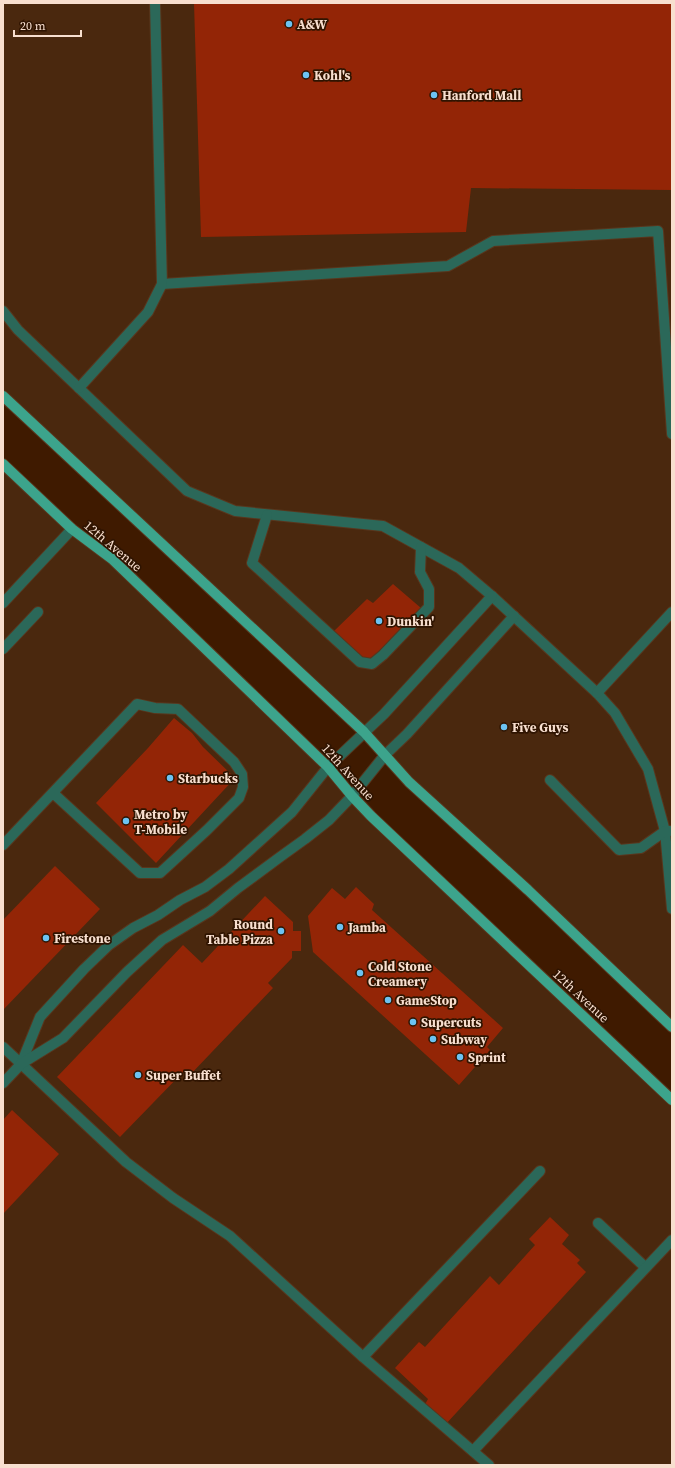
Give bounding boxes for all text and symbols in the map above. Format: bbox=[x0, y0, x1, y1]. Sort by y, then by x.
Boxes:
scale bar bbox=[14, 12, 81, 38]
place label: A&W bbox=[297, 16, 327, 33]
text: 20 m bbox=[20, 18, 46, 34]
marker: A&W bbox=[284, 19, 294, 29]
place label: Kohl's bbox=[314, 67, 350, 84]
marker: Kohl's bbox=[301, 70, 311, 80]
place label: Hanford Mall bbox=[442, 87, 522, 104]
marker: Hanford Mall bbox=[429, 90, 439, 100]
street label: 12th Avenue bbox=[80, 517, 146, 575]
place label: Dunkin' bbox=[387, 613, 434, 630]
marker: Dunkin' bbox=[374, 616, 384, 626]
place label: Five Guys bbox=[512, 719, 568, 736]
marker: Five Guys bbox=[499, 722, 509, 732]
street label: 12th Avenue bbox=[318, 740, 378, 804]
place label: Starbucks bbox=[178, 770, 238, 787]
marker: Starbucks bbox=[165, 773, 175, 783]
place label: Metro by T-Mobile bbox=[134, 806, 187, 838]
marker: Metro by T-Mobile bbox=[121, 816, 131, 826]
place label: Round Table Pizza bbox=[206, 916, 273, 948]
place label: Jamba bbox=[347, 919, 386, 936]
marker: Jamba bbox=[335, 922, 345, 932]
marker: Round Table Pizza bbox=[276, 926, 286, 936]
place label: Firestone bbox=[54, 930, 111, 947]
marker: Firestone bbox=[41, 933, 51, 943]
place label: Cold Stone Creamery bbox=[368, 958, 432, 990]
street label: 12th Avenue bbox=[549, 966, 613, 1027]
marker: Cold Stone Creamery bbox=[355, 968, 365, 978]
place label: GameStop bbox=[396, 992, 457, 1009]
marker: GameStop bbox=[383, 995, 393, 1005]
place label: Supercuts bbox=[421, 1014, 482, 1031]
marker: Supercuts bbox=[408, 1017, 418, 1027]
place label: Subway bbox=[441, 1031, 487, 1048]
marker: Subway bbox=[428, 1034, 438, 1044]
place label: Sprint bbox=[468, 1049, 506, 1066]
marker: Sprint bbox=[455, 1052, 465, 1062]
place label: Super Buffet bbox=[146, 1067, 221, 1084]
marker: Super Buffet bbox=[133, 1070, 143, 1080]

